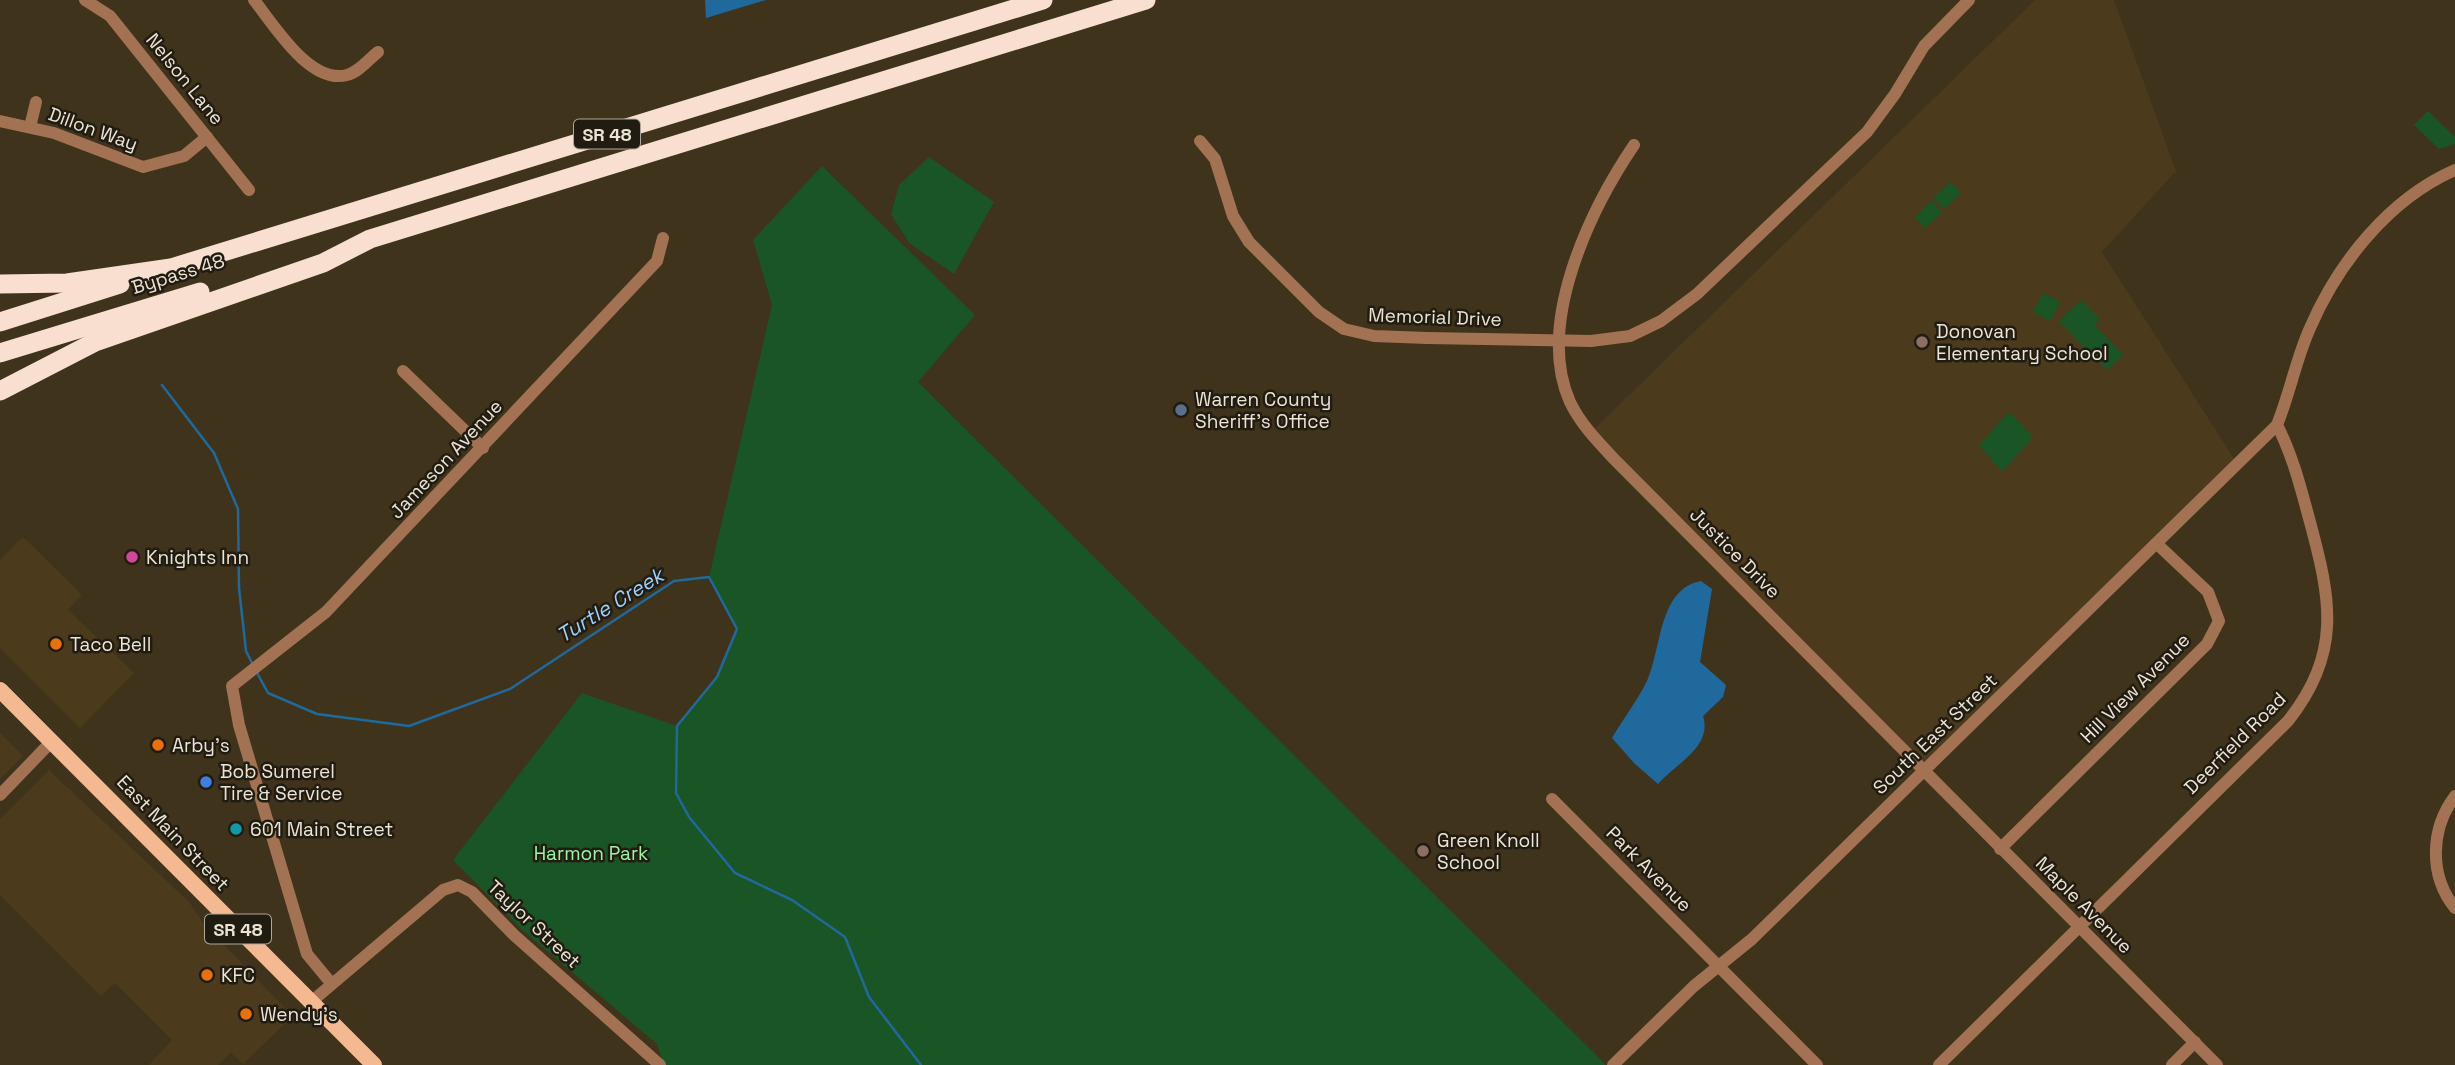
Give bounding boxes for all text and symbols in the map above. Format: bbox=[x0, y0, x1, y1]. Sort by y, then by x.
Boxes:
street label: Nelson Lane bbox=[140, 28, 230, 130]
street label: Dillon Way bbox=[45, 101, 141, 157]
road number: SR 48 bbox=[574, 119, 640, 148]
street label: Bypass 48 bbox=[128, 248, 228, 300]
street label: Memorial Drive bbox=[1368, 302, 1502, 332]
place label: Donovan Elementary School bbox=[1936, 319, 2108, 366]
marker: Donovan Elementary School bbox=[1914, 334, 1930, 350]
place label: Warren County Sheriff’s Office bbox=[1195, 387, 1331, 434]
street label: Jameson Avenue bbox=[384, 394, 508, 524]
marker: Warren County Sheriff’s Office bbox=[1173, 402, 1189, 418]
street label: Justice Drive bbox=[1684, 502, 1786, 604]
place label: Knights Inn bbox=[146, 545, 249, 570]
marker: Knights Inn bbox=[124, 549, 140, 565]
water label: Turtle Creek bbox=[551, 560, 671, 649]
street label: Hill View Avenue bbox=[2075, 628, 2195, 748]
place label: Taco Bell bbox=[70, 632, 151, 657]
marker: Taco Bell bbox=[48, 636, 64, 652]
street label: South East Street bbox=[1868, 668, 2002, 800]
street label: Deerfield Road bbox=[2179, 687, 2291, 799]
place label: Arby's bbox=[172, 733, 230, 758]
marker: Arby's bbox=[150, 737, 166, 753]
place label: Bob Sumerel Tire & Service bbox=[220, 759, 343, 806]
street label: East Main Street bbox=[111, 770, 235, 896]
marker: Bob Sumerel Tire & Service bbox=[198, 774, 214, 790]
place label: 601 Main Street bbox=[250, 817, 393, 842]
marker: 601 Main Street bbox=[228, 821, 244, 837]
street label: Park Avenue bbox=[1601, 821, 1697, 917]
place label: Green Knoll School bbox=[1437, 828, 1540, 875]
park label: Harmon Park bbox=[534, 841, 648, 866]
marker: Green Knoll School bbox=[1415, 843, 1431, 859]
street label: Maple Avenue bbox=[2030, 851, 2138, 959]
street label: Taylor Street bbox=[482, 875, 586, 973]
road number: SR 48 bbox=[205, 914, 271, 944]
place label: KFC bbox=[221, 963, 255, 988]
marker: KFC bbox=[199, 967, 215, 983]
place label: Wendy's bbox=[260, 1002, 338, 1027]
marker: Wendy's bbox=[238, 1006, 254, 1022]

